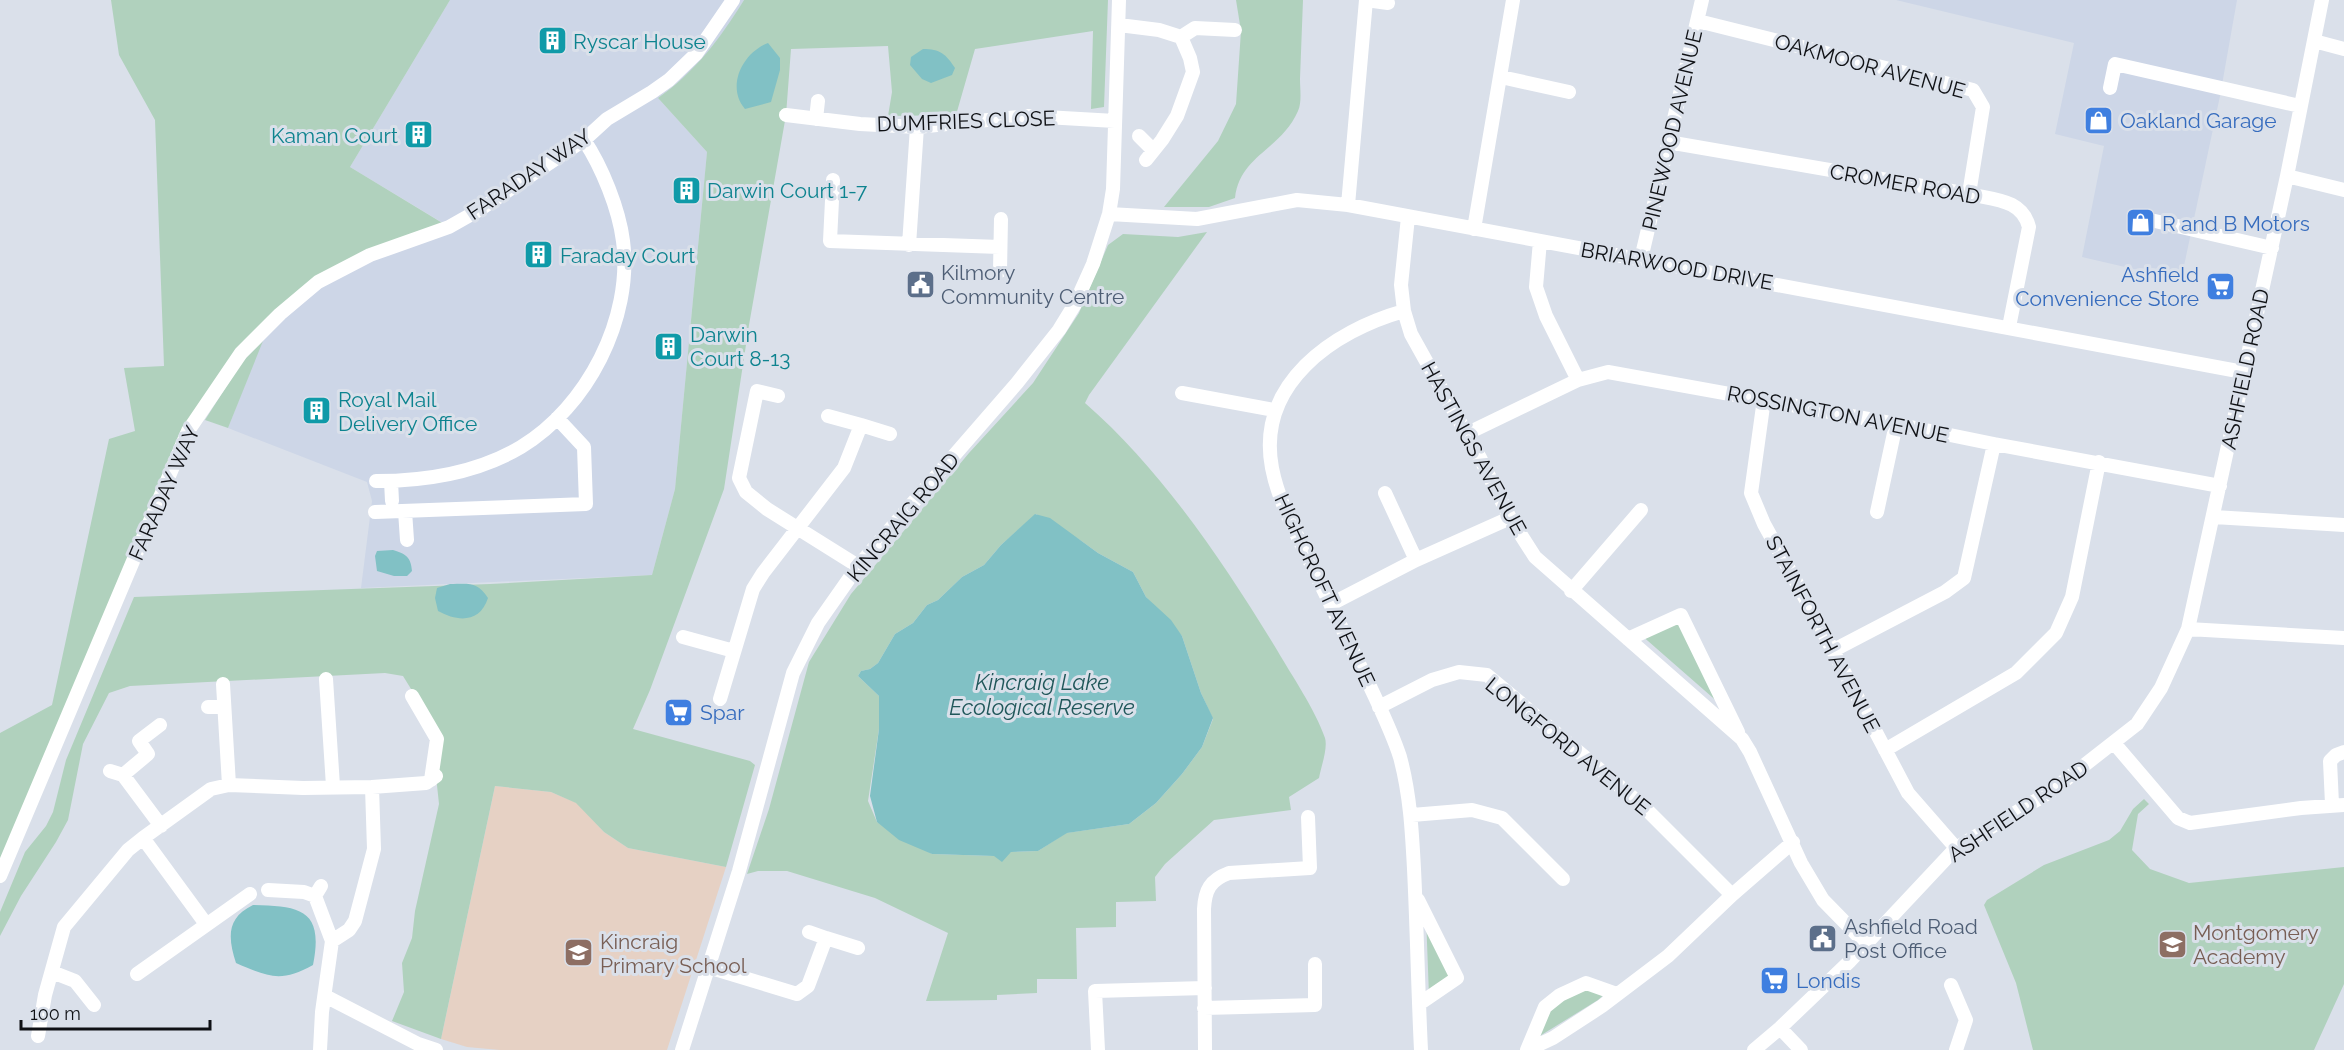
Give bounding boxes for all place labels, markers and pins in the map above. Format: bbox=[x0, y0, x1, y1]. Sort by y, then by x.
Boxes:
building icon: Ryscar House bbox=[536, 25, 568, 57]
place label: Ryscar House bbox=[573, 29, 706, 54]
shop icon: Oakland Garage bbox=[2083, 104, 2115, 136]
place label: Oakland Garage bbox=[2120, 108, 2277, 133]
building icon: Kaman Court bbox=[403, 119, 435, 151]
place label: Kaman Court bbox=[271, 123, 398, 148]
building icon: Darwin Court 1-7 bbox=[670, 174, 702, 206]
place label: Darwin Court 1-7 bbox=[707, 178, 868, 203]
shop icon: R and B Motors bbox=[2125, 207, 2157, 239]
place label: R and B Motors bbox=[2162, 211, 2310, 236]
building icon: Faraday Court bbox=[523, 239, 555, 271]
place label: Faraday Court bbox=[560, 243, 695, 268]
place label: Kilmory Community Centre bbox=[941, 260, 1124, 309]
place label: Ashfield Convenience Store bbox=[2015, 262, 2199, 311]
public building icon: Kilmory Community Centre bbox=[904, 268, 936, 300]
supermarket icon: Ashfield Convenience Store bbox=[2204, 270, 2236, 302]
place label: Darwin Court 8-13 bbox=[690, 322, 791, 371]
building icon: Darwin Court 8-13 bbox=[653, 330, 685, 362]
place label: Royal Mail Delivery Office bbox=[338, 387, 477, 436]
building icon: Royal Mail Delivery Office bbox=[301, 395, 333, 427]
supermarket icon: Spar bbox=[663, 696, 695, 728]
place label: Spar bbox=[700, 700, 745, 725]
place label: Ashfield Road Post Office bbox=[1844, 914, 1978, 963]
place label: Montgomery Academy bbox=[2193, 920, 2319, 969]
public building icon: Ashfield Road Post Office bbox=[1807, 922, 1839, 954]
school or university icon: Montgomery Academy bbox=[2156, 928, 2188, 960]
place label: Kincraig Primary School bbox=[600, 929, 747, 978]
school or university icon: Kincraig Primary School bbox=[563, 937, 595, 969]
supermarket icon: Londis bbox=[1759, 964, 1791, 996]
place label: Londis bbox=[1796, 968, 1861, 993]

